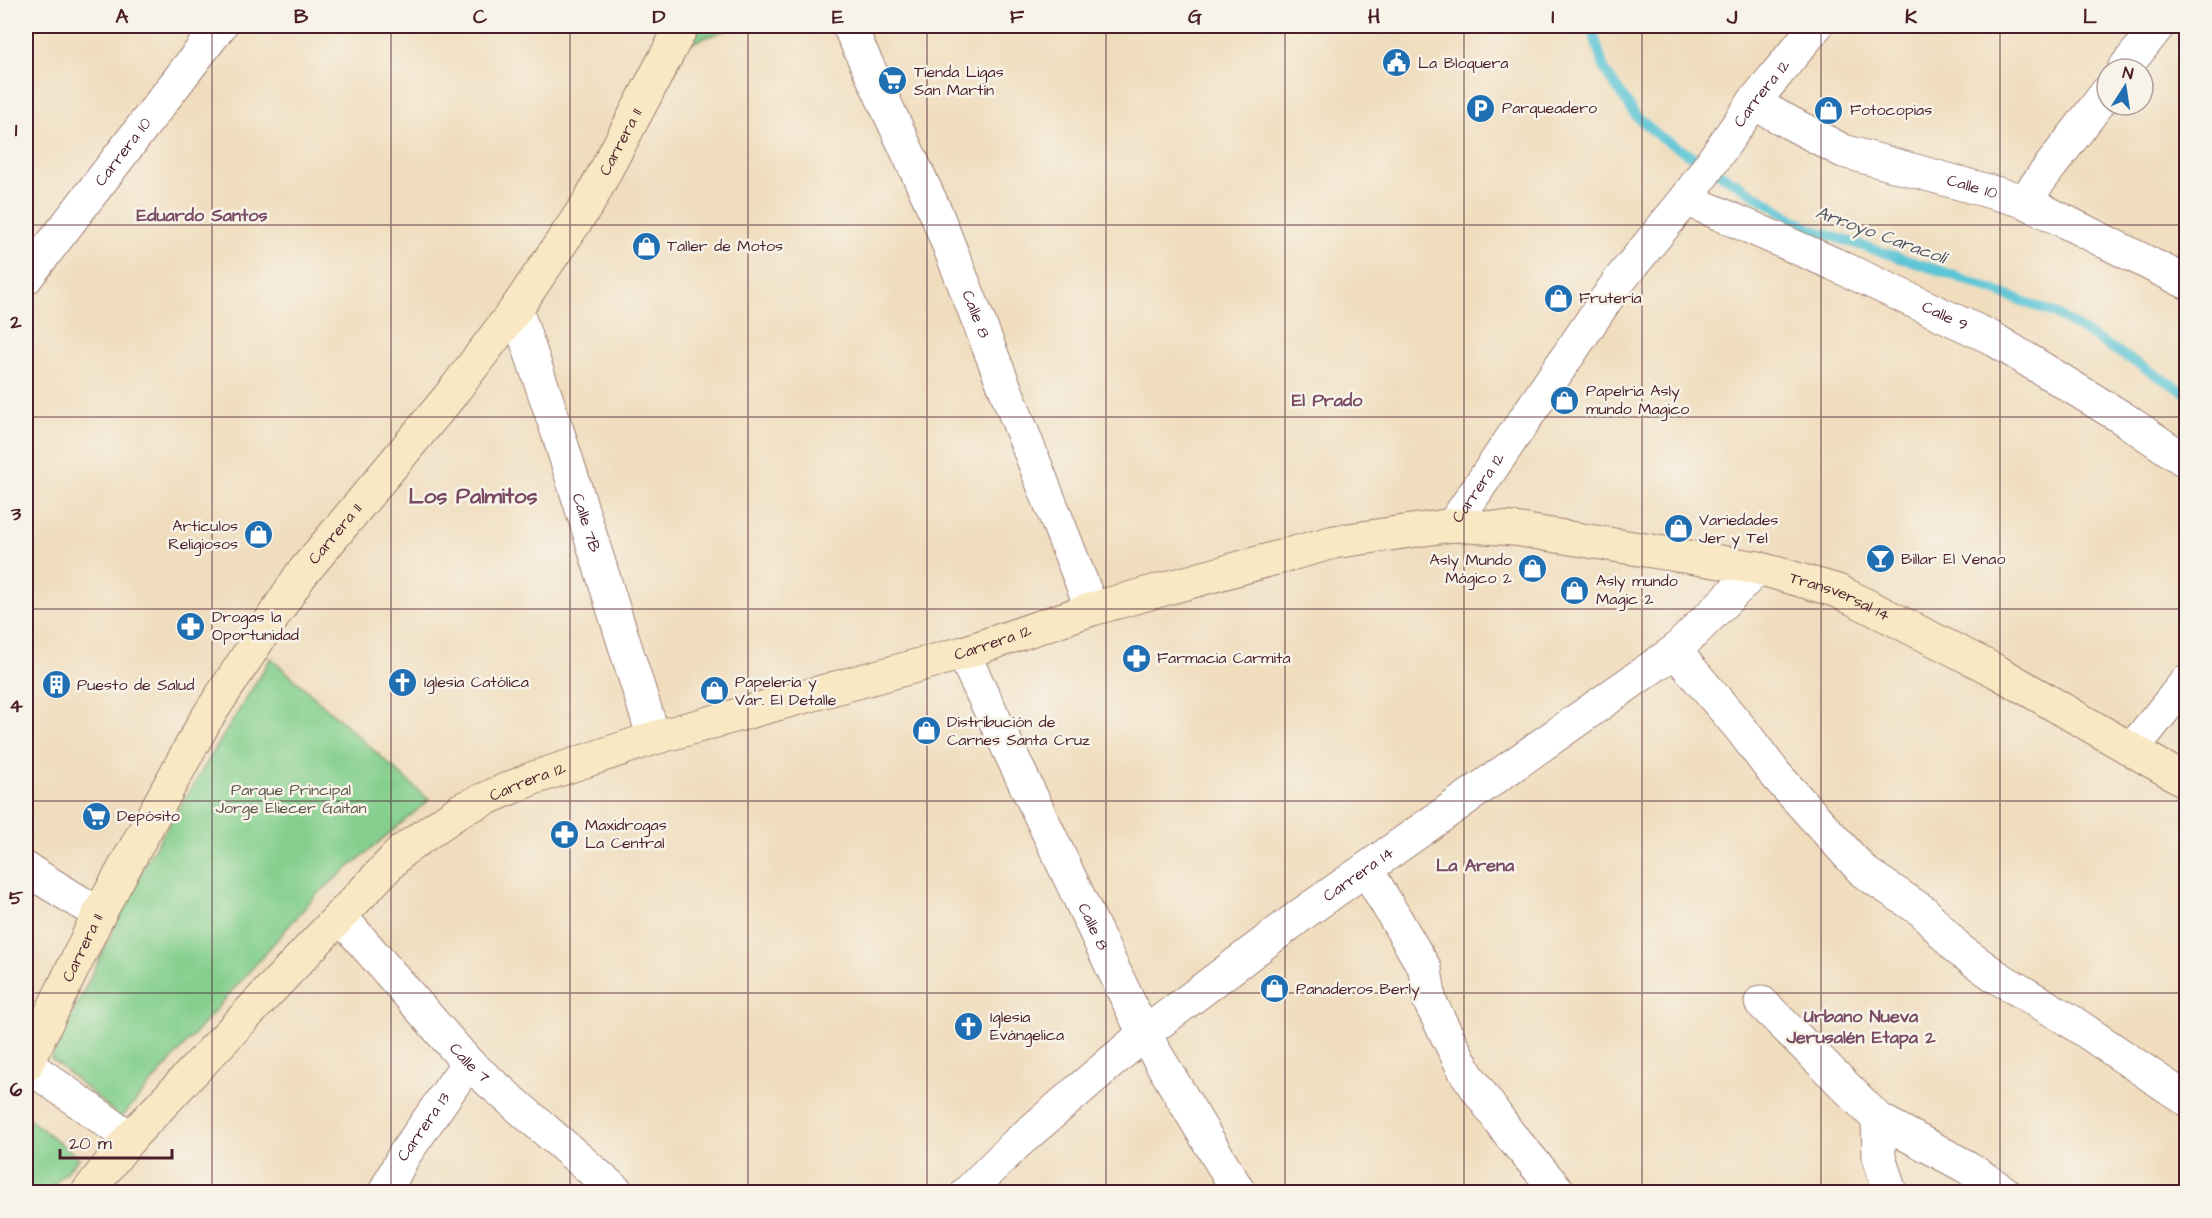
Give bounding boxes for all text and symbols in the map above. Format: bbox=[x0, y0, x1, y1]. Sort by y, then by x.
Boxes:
text: A bbox=[116, 3, 129, 31]
text: B bbox=[294, 3, 309, 31]
text: C bbox=[473, 3, 488, 31]
text: D bbox=[653, 3, 666, 31]
text: E bbox=[832, 3, 844, 31]
text: F bbox=[1010, 3, 1025, 31]
text: G bbox=[1188, 3, 1202, 31]
text: H bbox=[1368, 3, 1380, 31]
text: I bbox=[1551, 3, 1555, 31]
text: J bbox=[1726, 3, 1738, 31]
text: K bbox=[1905, 3, 1918, 31]
text: L bbox=[2083, 3, 2097, 31]
public building icon: La Bloquera bbox=[1381, 47, 1413, 79]
place label: La Bloquera bbox=[1418, 52, 1508, 74]
street label: Carrera 12 bbox=[1728, 55, 1795, 132]
north arrow bbox=[2095, 57, 2155, 117]
place label: Tienda Ligas San Martín bbox=[914, 61, 1004, 101]
text: N bbox=[2121, 62, 2135, 85]
supermarket icon: Tienda Ligas San Martín bbox=[877, 65, 909, 97]
parking icon: Parqueadero bbox=[1465, 92, 1497, 124]
shop icon: Fotocopias bbox=[1813, 94, 1845, 126]
place label: Parqueadero bbox=[1502, 97, 1597, 119]
place label: Fotocopias bbox=[1850, 99, 1932, 121]
street label: Carrera 11 bbox=[594, 105, 647, 180]
street label: Carrera 10 bbox=[89, 113, 157, 191]
text: 1 bbox=[15, 116, 18, 144]
street label: Calle 10 bbox=[1944, 169, 2000, 204]
water label: Arroyo Caracolí bbox=[1812, 200, 1953, 272]
district label: Eduardo Santos bbox=[137, 203, 267, 228]
shop icon: Taller de Motos bbox=[630, 230, 662, 262]
place label: Taller de Motos bbox=[667, 235, 783, 257]
shop icon: Frutería bbox=[1542, 282, 1574, 314]
street label: Calle 8 bbox=[956, 287, 995, 341]
place label: Frutería bbox=[1579, 287, 1642, 309]
street label: Calle 9 bbox=[1918, 296, 1972, 336]
text: 2 bbox=[9, 308, 22, 336]
place label: Papelria Asly mundo Magico bbox=[1586, 380, 1689, 421]
shop icon: Papelria Asly mundo Magico bbox=[1549, 384, 1581, 416]
district label: El Prado bbox=[1292, 388, 1363, 413]
street label: Carrera 12 bbox=[1447, 448, 1510, 527]
district label: Los Palmitos bbox=[409, 481, 537, 512]
street label: Calle 7B bbox=[567, 490, 606, 556]
street label: Carrera 11 bbox=[303, 499, 367, 569]
text: 3 bbox=[10, 500, 22, 528]
place label: Variedades Jer y Tel bbox=[1699, 509, 1778, 550]
shop icon: Variedades Jer y Tel bbox=[1662, 513, 1694, 545]
place label: Artículos Religiosos bbox=[168, 515, 238, 556]
shop icon: Artículos Religiosos bbox=[243, 519, 275, 551]
bar icon: Billar El Venao bbox=[1864, 543, 1896, 575]
place label: Billar El Venao bbox=[1901, 548, 2005, 570]
place label: Asly Mundo Mágico 2 bbox=[1429, 549, 1512, 590]
shop icon: Asly Mundo Mágico 2 bbox=[1517, 553, 1549, 585]
street label: Transversal 14 bbox=[1787, 567, 1894, 627]
place label: Asly mundo Magic 2 bbox=[1596, 570, 1678, 611]
shop icon: Asly mundo Magic 2 bbox=[1559, 574, 1591, 606]
place label: Drogas la Oportunidad bbox=[212, 606, 299, 646]
pharmacy icon: Drogas la Oportunidad bbox=[175, 610, 207, 642]
street label: Carrera 12 bbox=[952, 619, 1034, 666]
pharmacy icon: Farmacia Carmita bbox=[1120, 642, 1152, 674]
place label: Farmacia Carmita bbox=[1157, 647, 1291, 669]
church icon: Iglesia Católica bbox=[387, 666, 419, 698]
building icon: Puesto de Salud bbox=[40, 669, 72, 701]
place label: Iglesia Católica bbox=[424, 671, 529, 694]
place label: Papelería y Var. El Detalle bbox=[735, 671, 837, 711]
place label: Puesto de Salud bbox=[77, 674, 194, 696]
shop icon: Papelería y Var. El Detalle bbox=[698, 675, 730, 707]
text: 4 bbox=[9, 692, 23, 720]
place label: Distribución de Carnes Santa Cruz bbox=[947, 711, 1090, 751]
shop icon: Distribución de Carnes Santa Cruz bbox=[910, 715, 942, 747]
street label: Carrera 12 bbox=[486, 757, 569, 807]
park label: Parque Principal Jorge Eliecer Gaitan bbox=[216, 779, 366, 820]
supermarket icon: Depósito bbox=[80, 800, 112, 832]
place label: Depósito bbox=[117, 805, 180, 827]
place label: Maxidrogas La Central bbox=[585, 814, 667, 854]
pharmacy icon: Maxidrogas La Central bbox=[548, 818, 580, 850]
street label: Carrera 14 bbox=[1319, 842, 1398, 907]
district label: La Arena bbox=[1436, 853, 1515, 878]
text: 5 bbox=[9, 884, 24, 912]
street label: Calle 8 bbox=[1072, 899, 1114, 954]
street label: Carrera 11 bbox=[57, 910, 108, 986]
shop icon: Panaderos Berly bbox=[1259, 973, 1291, 1005]
place label: Panaderos Berly bbox=[1296, 978, 1420, 1001]
district label: Urbano Nueva Jerusalén Etapa 2 bbox=[1785, 1004, 1936, 1050]
place label: Iglesia Evángelica bbox=[990, 1006, 1064, 1047]
church icon: Iglesia Evángelica bbox=[953, 1010, 985, 1042]
street label: Calle 7 bbox=[444, 1038, 495, 1088]
text: 6 bbox=[10, 1076, 23, 1104]
street label: Carrera 13 bbox=[392, 1088, 455, 1166]
scale bar bbox=[60, 1122, 172, 1160]
text: 20 m bbox=[69, 1131, 112, 1156]

